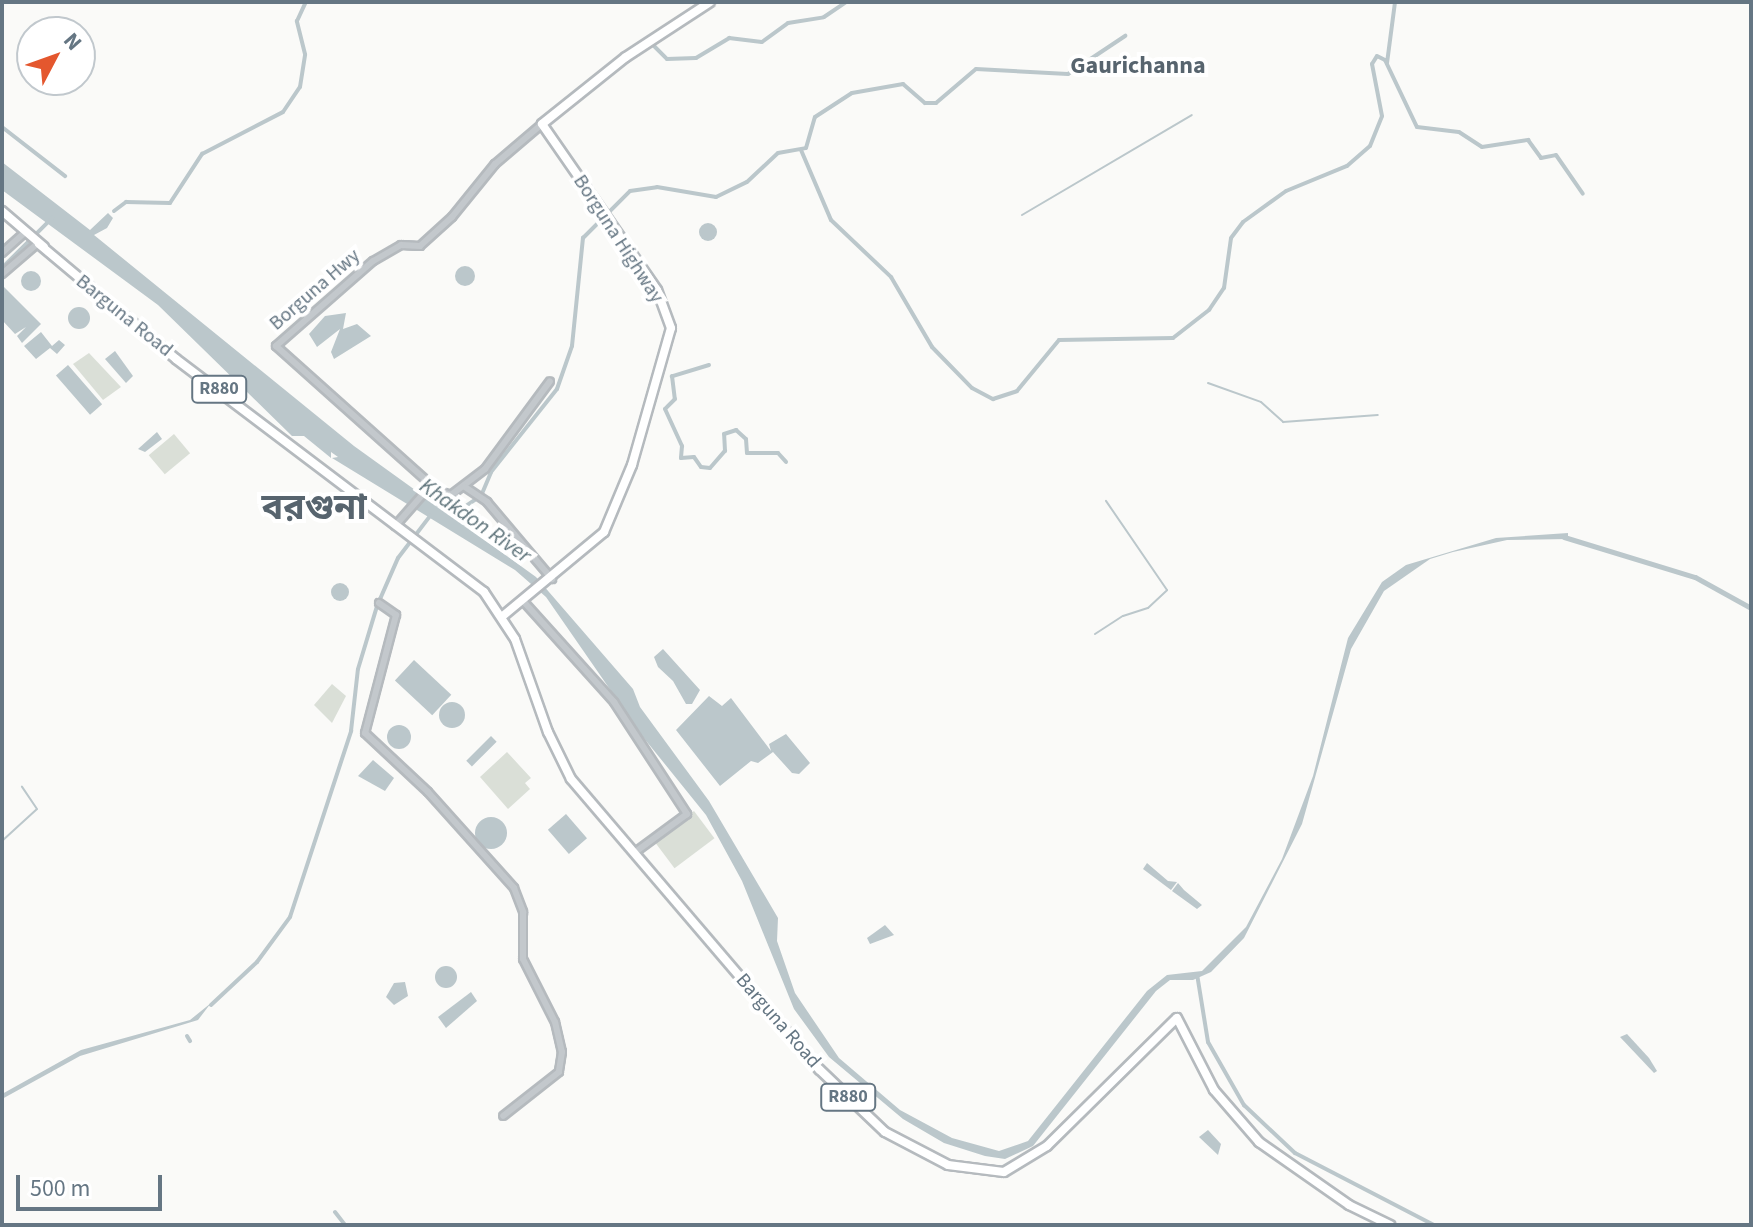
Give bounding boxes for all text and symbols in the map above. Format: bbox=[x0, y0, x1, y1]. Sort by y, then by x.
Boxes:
north arrow bbox=[16, 16, 96, 96]
text: N bbox=[56, 26, 89, 58]
district label: Gaurichanna bbox=[1070, 52, 1206, 80]
street label: Borguna Highway bbox=[568, 170, 668, 308]
street label: Borguna Hwy bbox=[265, 244, 365, 336]
street label: Barguna Road bbox=[71, 270, 177, 362]
road number: R880 bbox=[191, 375, 247, 403]
water label: Khakdon River bbox=[414, 473, 536, 569]
district label: বরগুনা bbox=[261, 486, 367, 530]
street label: Barguna Road bbox=[730, 969, 826, 1073]
road number: R880 bbox=[820, 1083, 876, 1111]
scale bar bbox=[20, 1159, 166, 1209]
text: 500 m bbox=[30, 1171, 90, 1206]

